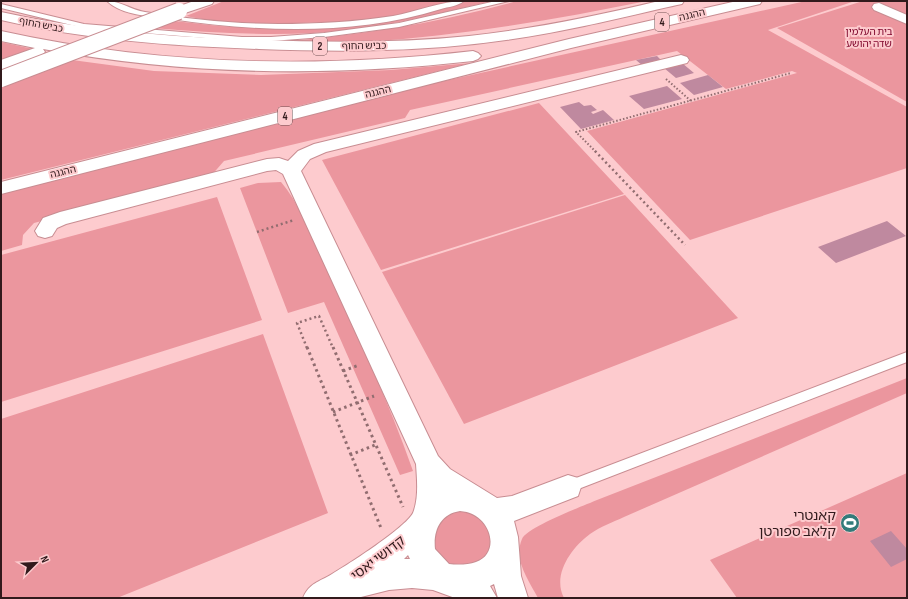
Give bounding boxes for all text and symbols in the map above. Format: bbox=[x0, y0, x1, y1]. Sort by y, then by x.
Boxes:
street label: ההגנה bbox=[678, 6, 706, 24]
road number: 4 bbox=[655, 13, 669, 31]
street label: כביש החוף bbox=[18, 15, 64, 35]
park label: בית העלמין שדה יהושע bbox=[845, 26, 893, 50]
road number: 2 bbox=[313, 37, 327, 55]
street label: כביש החוף bbox=[341, 40, 387, 52]
street label: ההגנה bbox=[364, 83, 392, 101]
road number: 4 bbox=[278, 107, 292, 125]
street label: ההגנה bbox=[49, 163, 77, 181]
place label: קאנטרי קלאב ספורטן bbox=[759, 507, 836, 540]
sports icon: קאנטרי קלאב ספורטן bbox=[839, 512, 861, 534]
street label: קדושי יאסי bbox=[348, 532, 409, 584]
north arrow bbox=[16, 543, 56, 583]
text: N bbox=[38, 554, 52, 565]

